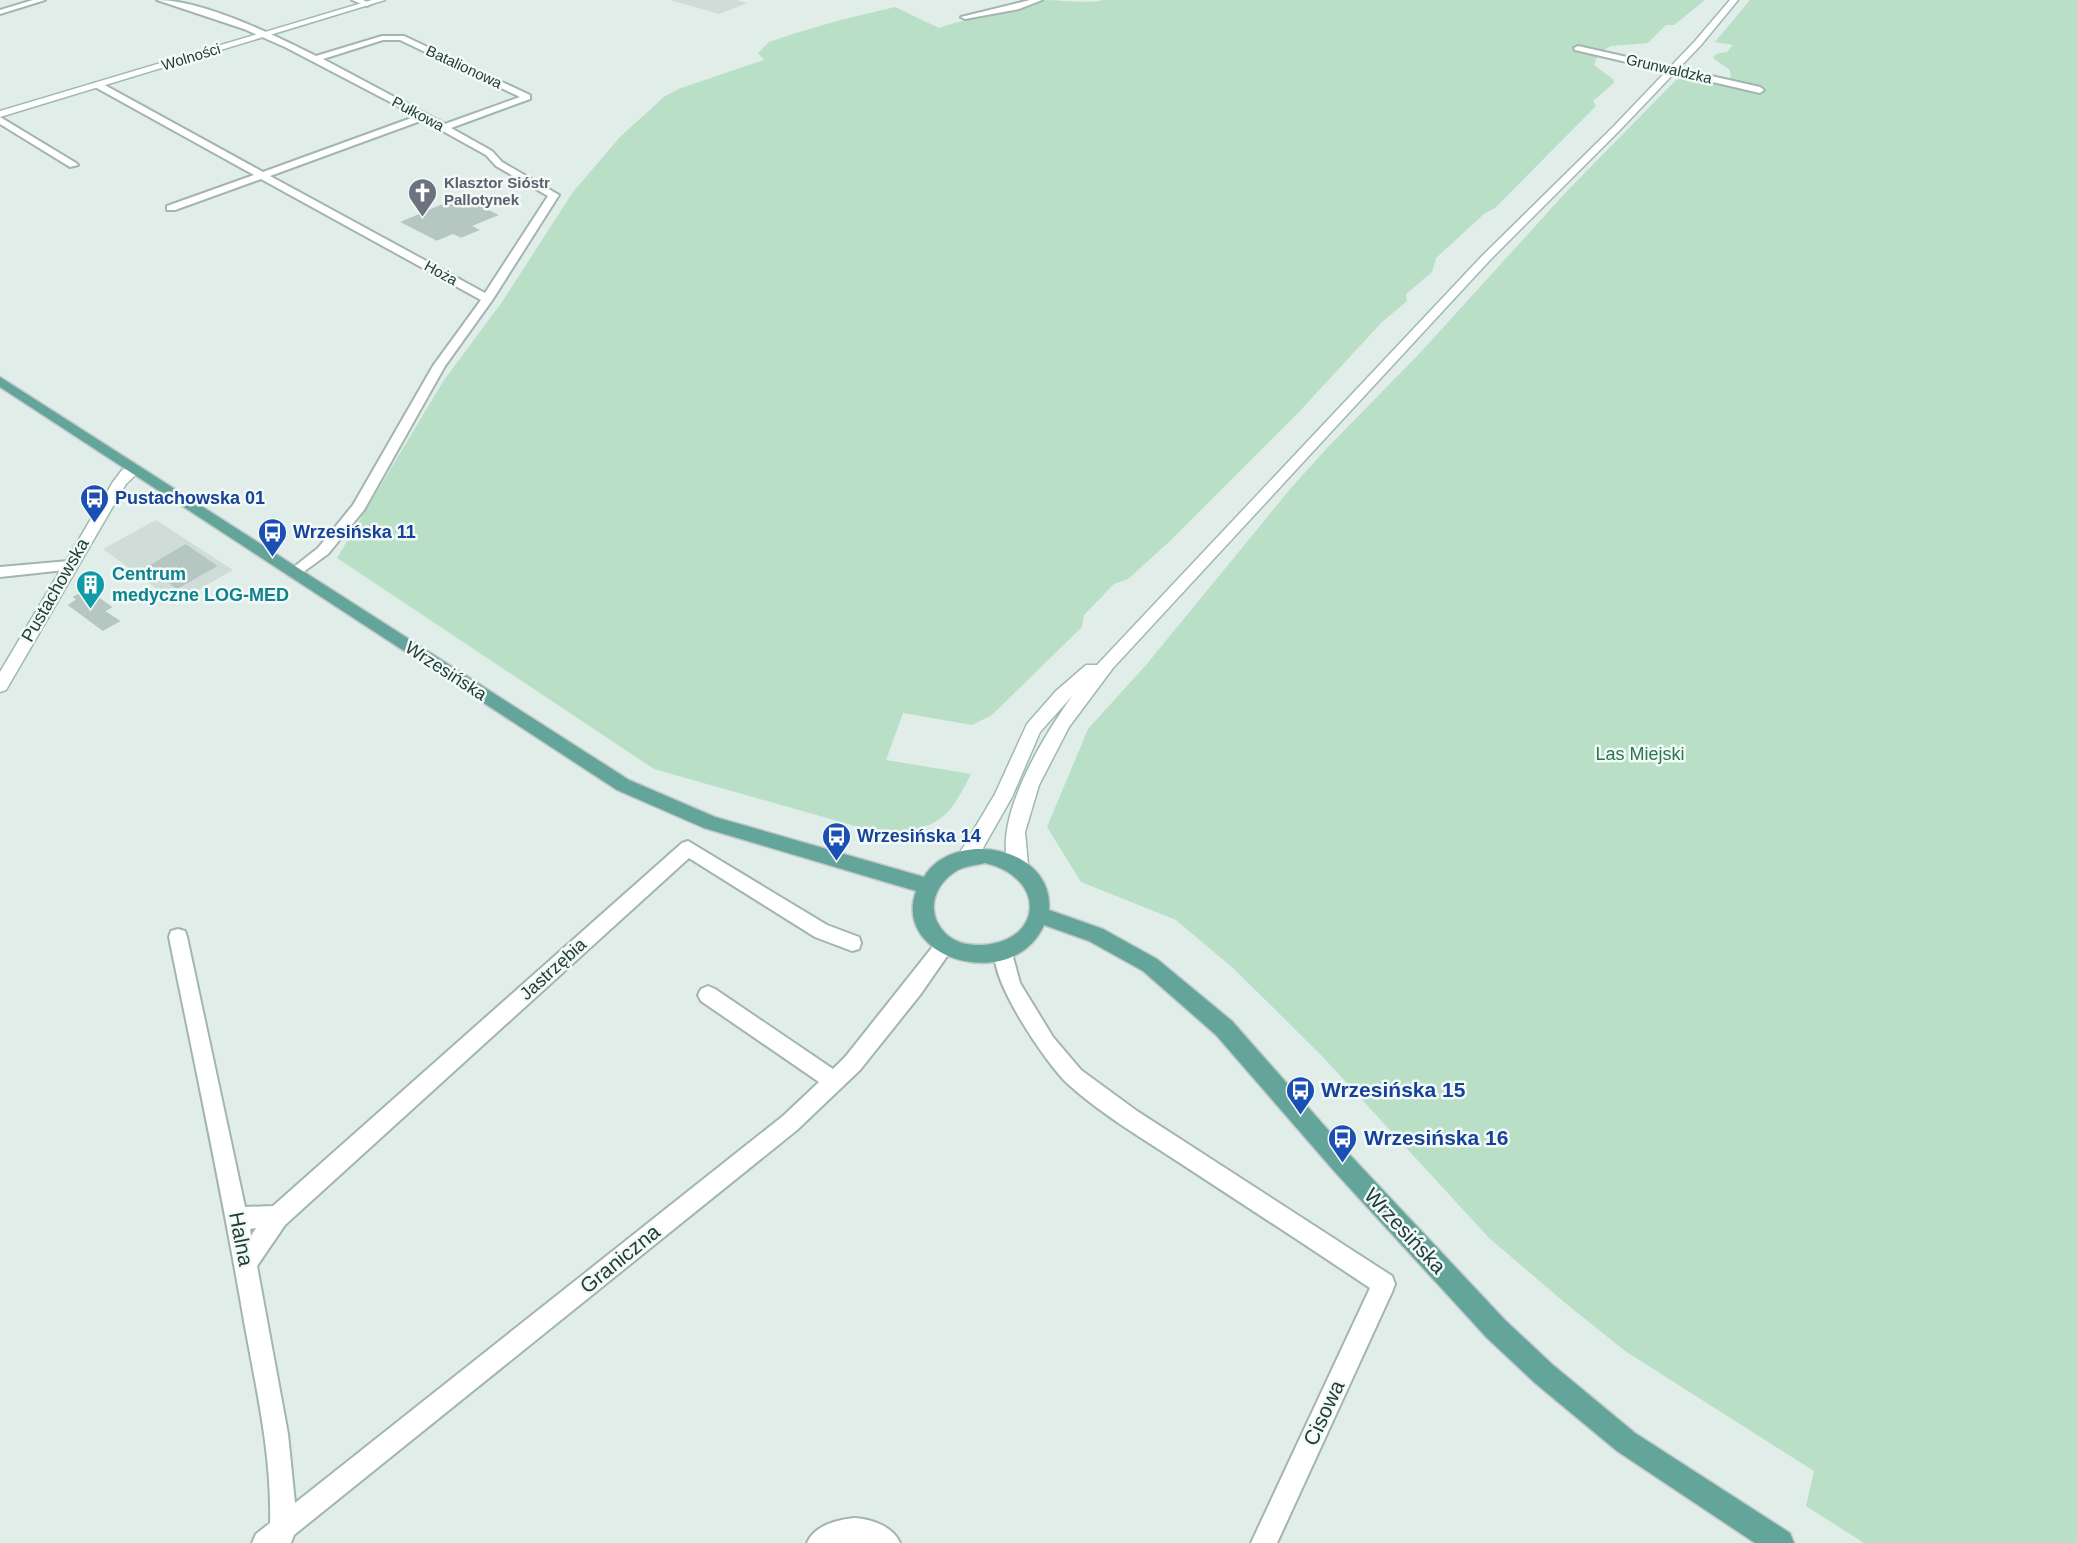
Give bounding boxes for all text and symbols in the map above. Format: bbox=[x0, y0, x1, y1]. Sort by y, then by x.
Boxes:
street label: Wolności bbox=[159, 40, 222, 74]
street label: Batalionowa bbox=[424, 42, 505, 92]
street label: Grunwaldzka bbox=[1625, 50, 1714, 87]
street label: Pułkowa bbox=[389, 93, 448, 135]
place label: Klasztor Sióstr Pallotynek bbox=[444, 174, 550, 208]
church icon: Klasztor Sióstr Pallotynek bbox=[407, 176, 439, 218]
street label: Hoża bbox=[422, 257, 461, 289]
bus stop icon: Pustachowska 01 bbox=[78, 482, 110, 524]
place label: Pustachowska 01 bbox=[115, 488, 265, 508]
bus stop icon: Wrzesińska 11 bbox=[256, 516, 288, 558]
place label: Wrzesińska 11 bbox=[293, 522, 416, 542]
street label: Pustachowska bbox=[17, 534, 93, 645]
place label: Centrum medyczne LOG-MED bbox=[112, 564, 289, 605]
building icon: Centrum medyczne LOG-MED bbox=[75, 568, 107, 610]
street label: Wrzesińska bbox=[402, 637, 491, 705]
park label: Las Miejski bbox=[1595, 744, 1685, 764]
bus stop icon: Wrzesińska 14 bbox=[820, 820, 852, 862]
place label: Wrzesińska 14 bbox=[857, 826, 981, 846]
street label: Jastrzębia bbox=[516, 933, 591, 1004]
bus stop icon: Wrzesińska 15 bbox=[1284, 1074, 1316, 1116]
place label: Wrzesińska 15 bbox=[1321, 1078, 1466, 1101]
bus stop icon: Wrzesińska 16 bbox=[1327, 1122, 1359, 1164]
place label: Wrzesińska 16 bbox=[1364, 1126, 1508, 1149]
street label: Wrzesińska bbox=[1360, 1183, 1451, 1278]
street label: Halna bbox=[225, 1210, 258, 1268]
street label: Graniczna bbox=[575, 1219, 664, 1298]
street label: Cisowa bbox=[1299, 1376, 1349, 1449]

